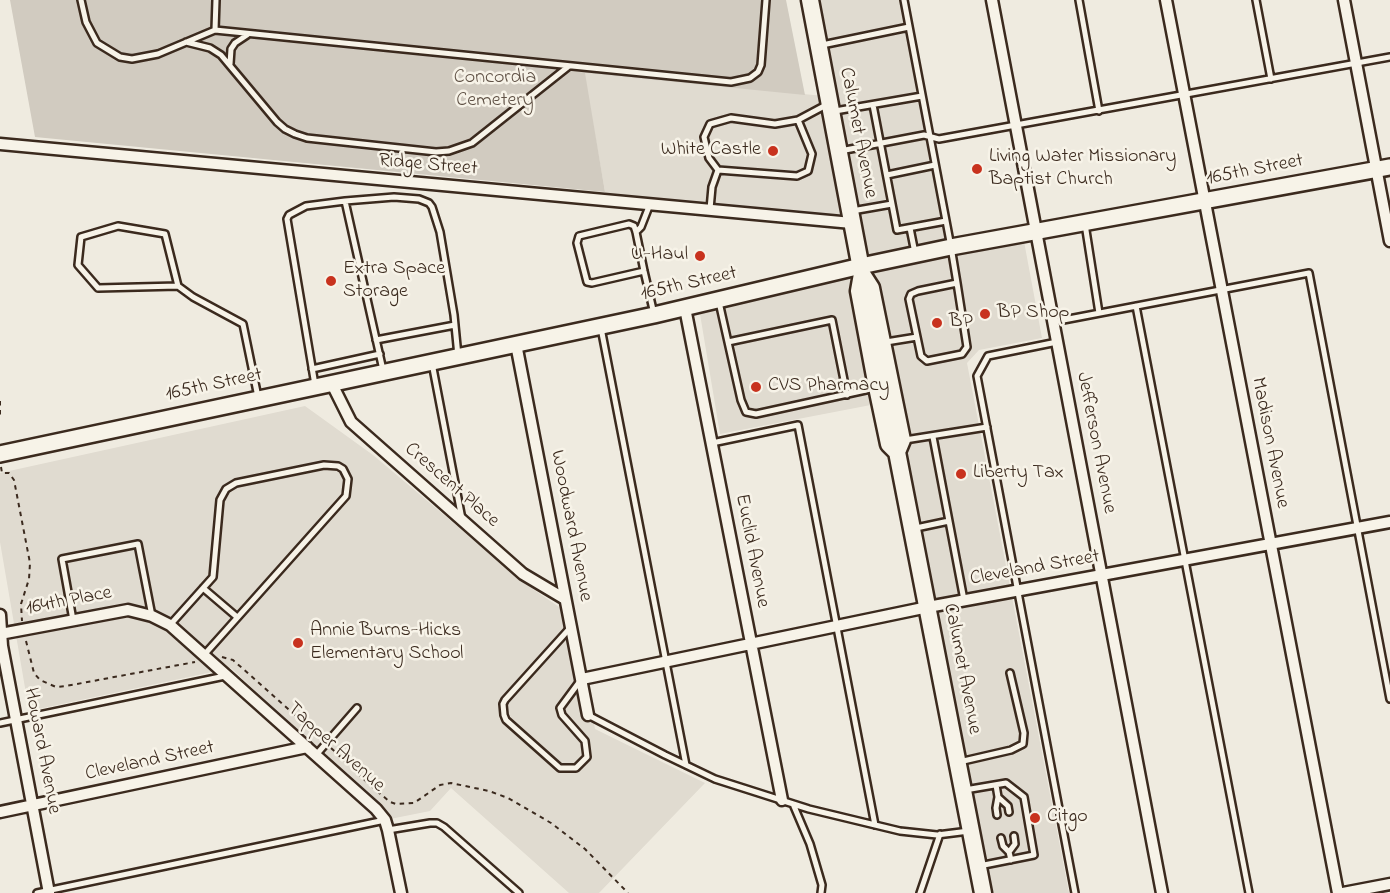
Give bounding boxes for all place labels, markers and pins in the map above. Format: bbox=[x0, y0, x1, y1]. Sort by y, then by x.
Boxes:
place label: White Castle bbox=[661, 139, 761, 163]
marker: White Castle bbox=[766, 144, 780, 158]
place label: Living Water Missionary Baptist Church bbox=[989, 146, 1176, 193]
marker: Living Water Missionary Baptist Church bbox=[970, 162, 984, 176]
place label: U-Haul bbox=[631, 244, 688, 268]
marker: U-Haul bbox=[693, 249, 707, 263]
place label: Extra Space Storage bbox=[343, 258, 445, 305]
marker: Extra Space Storage bbox=[324, 274, 338, 288]
place label: BP Shop bbox=[997, 302, 1069, 326]
marker: BP Shop bbox=[978, 307, 992, 321]
place label: BP bbox=[949, 311, 973, 335]
marker: BP bbox=[930, 316, 944, 330]
place label: CVS Pharmacy bbox=[768, 375, 889, 399]
marker: CVS Pharmacy bbox=[749, 380, 763, 394]
place label: Liberty Tax bbox=[973, 462, 1064, 486]
marker: Liberty Tax bbox=[954, 467, 968, 481]
place label: Annie Burns-Hicks Elementary School bbox=[310, 620, 463, 667]
marker: Annie Burns-Hicks Elementary School bbox=[291, 636, 305, 650]
place label: Citgo bbox=[1047, 806, 1088, 830]
marker: Citgo bbox=[1028, 811, 1042, 825]

